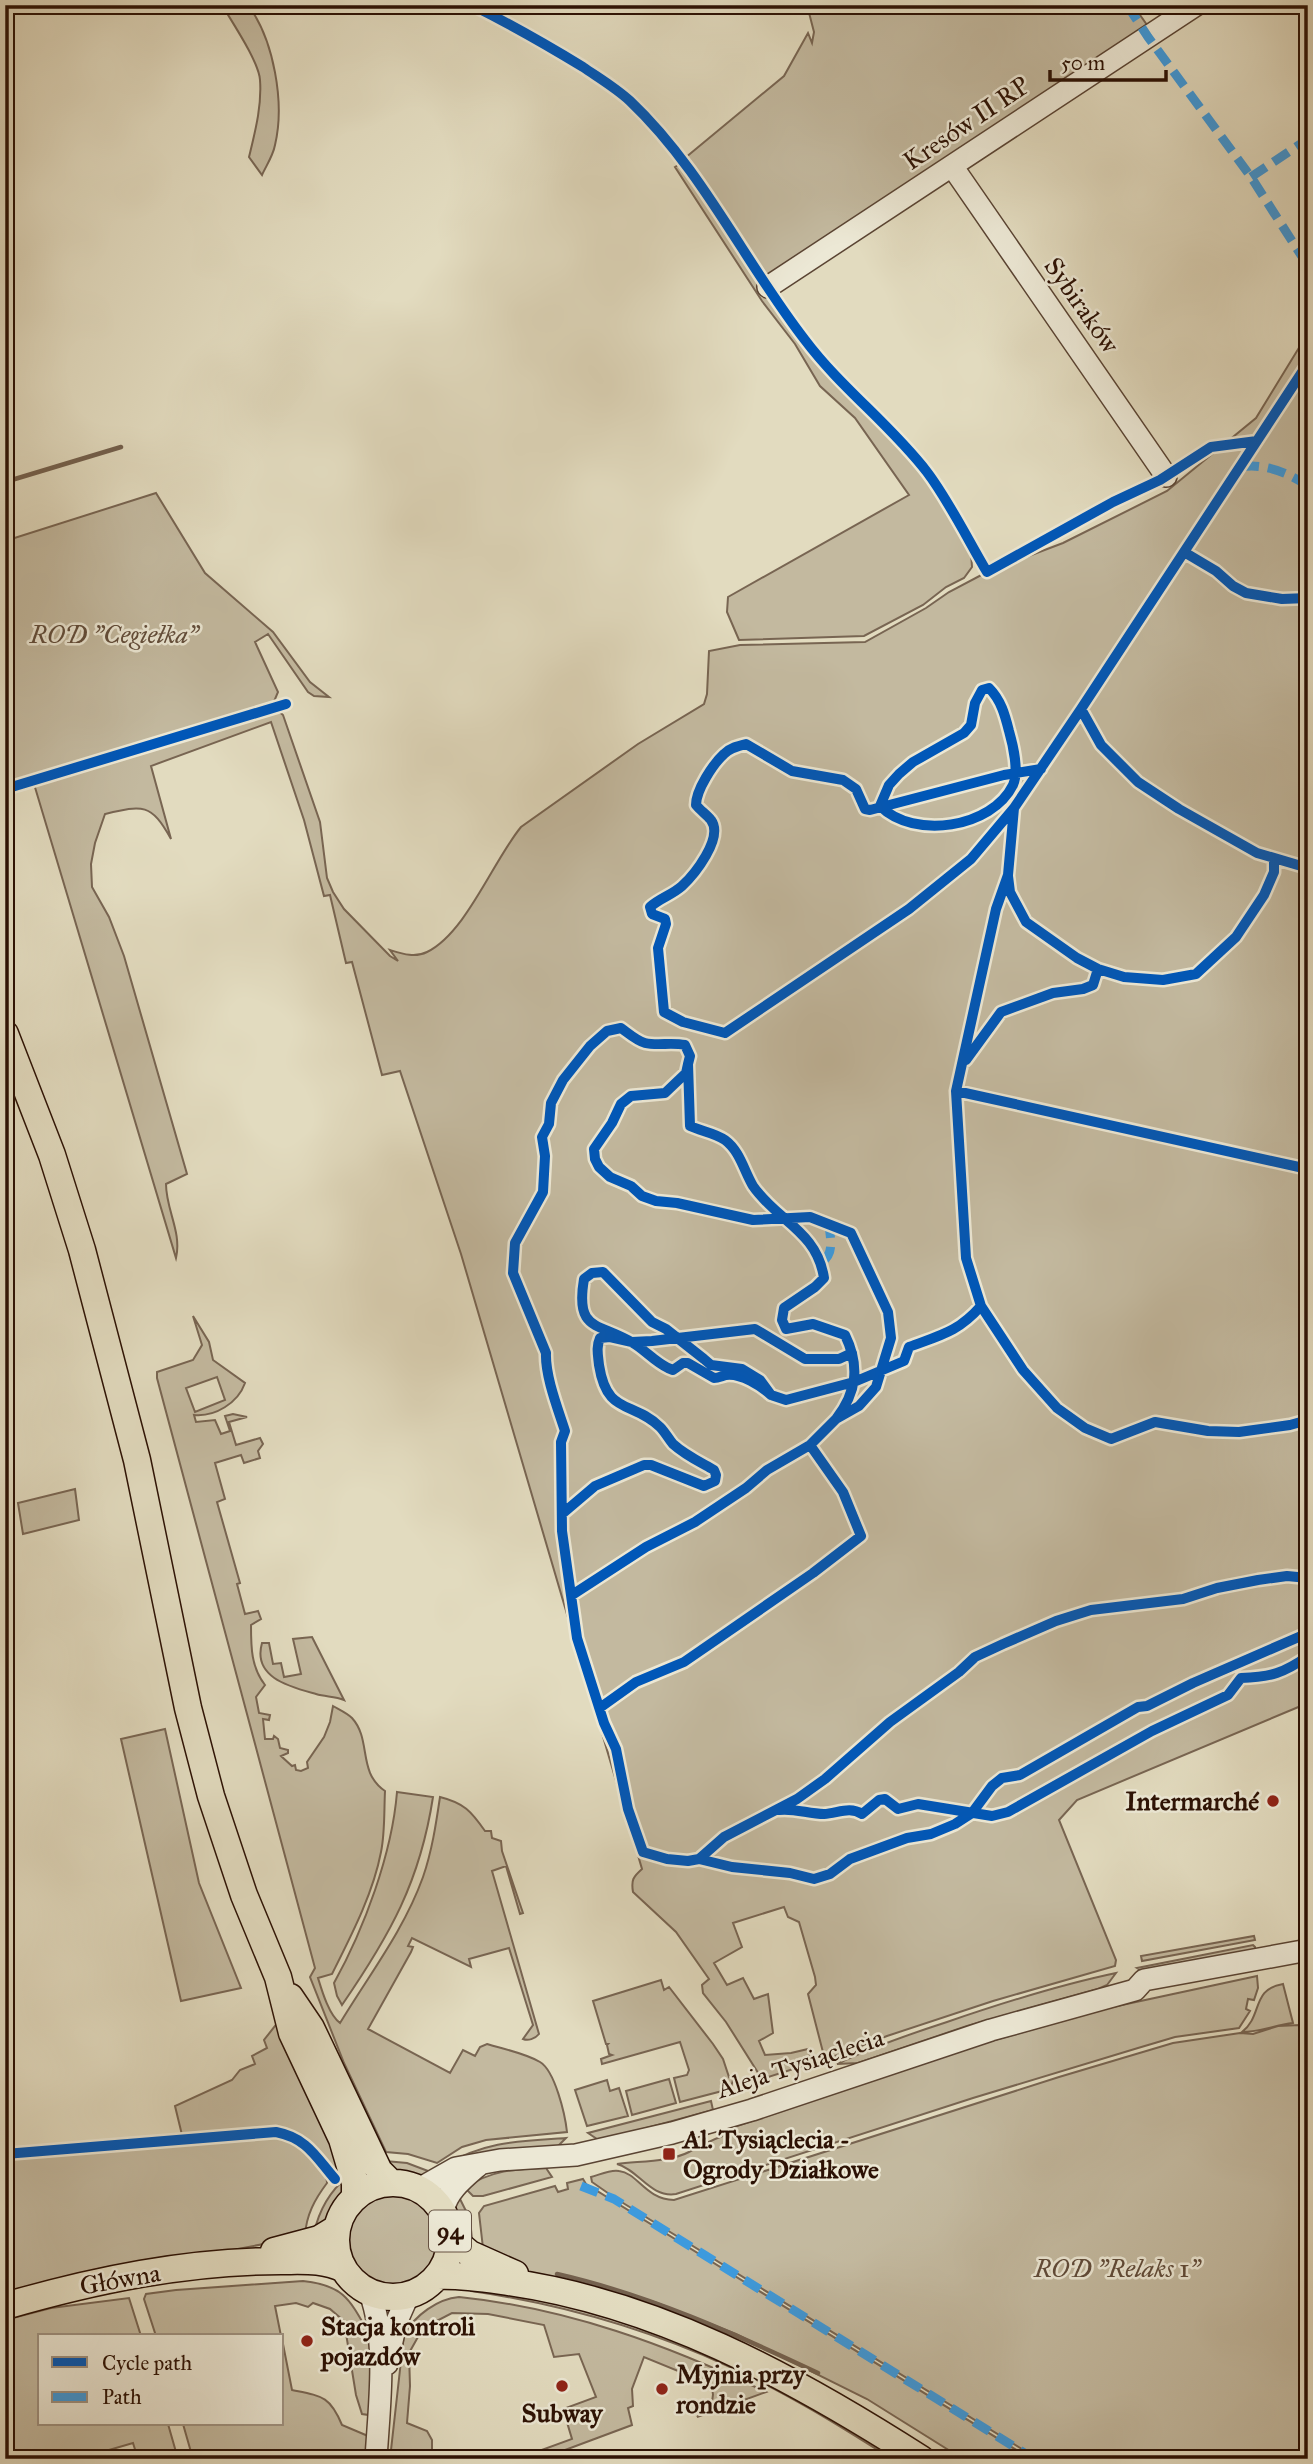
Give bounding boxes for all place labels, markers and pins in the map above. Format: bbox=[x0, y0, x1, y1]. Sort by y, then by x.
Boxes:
place label: Intermarché bbox=[1125, 1785, 1260, 1817]
marker: Intermarché bbox=[1265, 1793, 1281, 1809]
place label: Al. Tysiąclecia - Ogrody Działkowe bbox=[681, 2123, 879, 2186]
marker: Al. Tysiąclecia - Ogrody Działkowe bbox=[661, 2146, 677, 2162]
place label: Stacja kontroli pojazdów bbox=[320, 2310, 476, 2372]
marker: Stacja kontroli pojazdów bbox=[299, 2333, 315, 2349]
place label: Myjnia przy rondzie bbox=[675, 2358, 807, 2420]
marker: Subway bbox=[554, 2378, 570, 2394]
marker: Myjnia przy rondzie bbox=[654, 2381, 670, 2397]
place label: Subway bbox=[521, 2397, 604, 2429]

